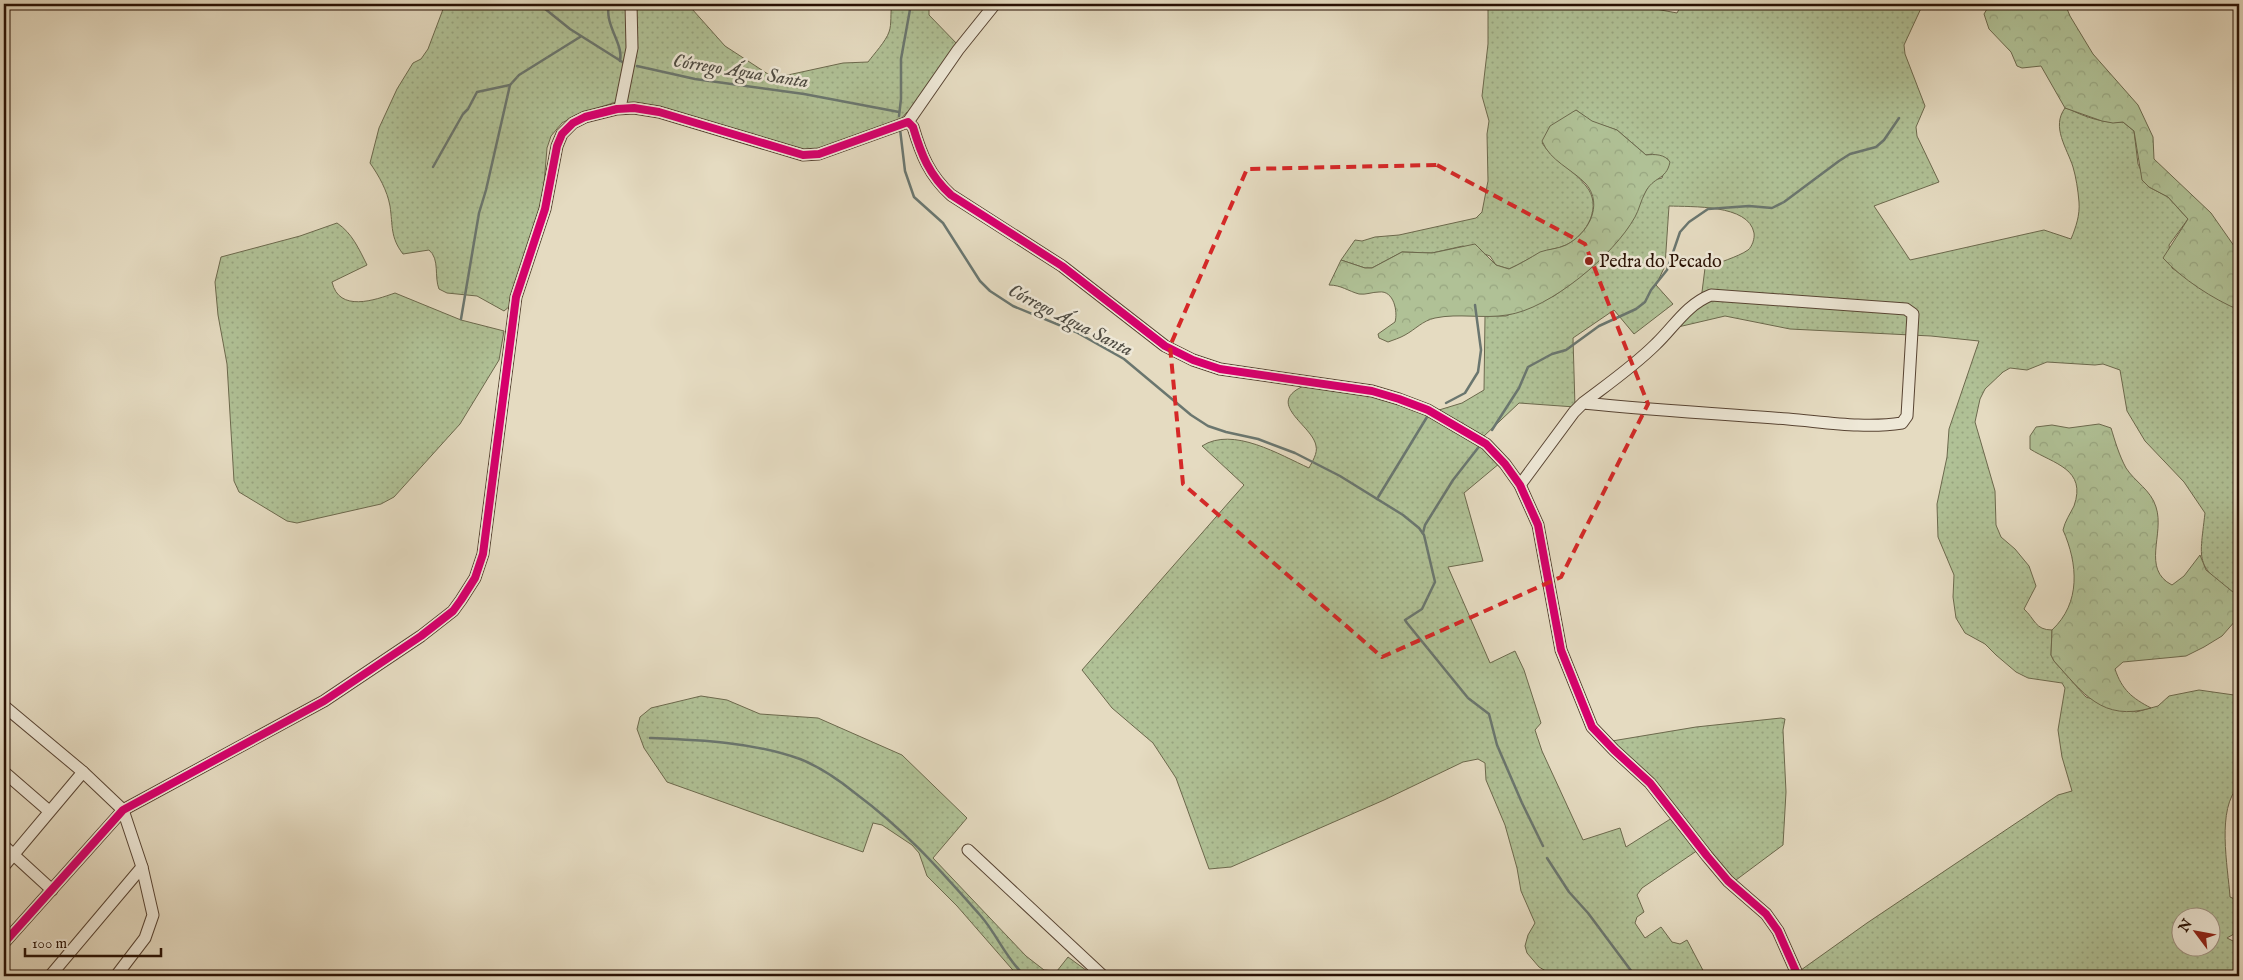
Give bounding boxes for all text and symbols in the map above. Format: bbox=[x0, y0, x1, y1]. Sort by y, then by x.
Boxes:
water label: Córrego Água Santa bbox=[671, 49, 810, 95]
place label: Pedra do Pecado bbox=[1599, 251, 1722, 274]
marker: Pedra do Pecado bbox=[1583, 255, 1595, 267]
water label: Córrego Água Santa bbox=[1004, 279, 1136, 363]
north arrow bbox=[2170, 908, 2220, 958]
text: N bbox=[2174, 916, 2197, 936]
scale bar bbox=[25, 925, 161, 957]
text: 100 m bbox=[32, 934, 68, 953]

